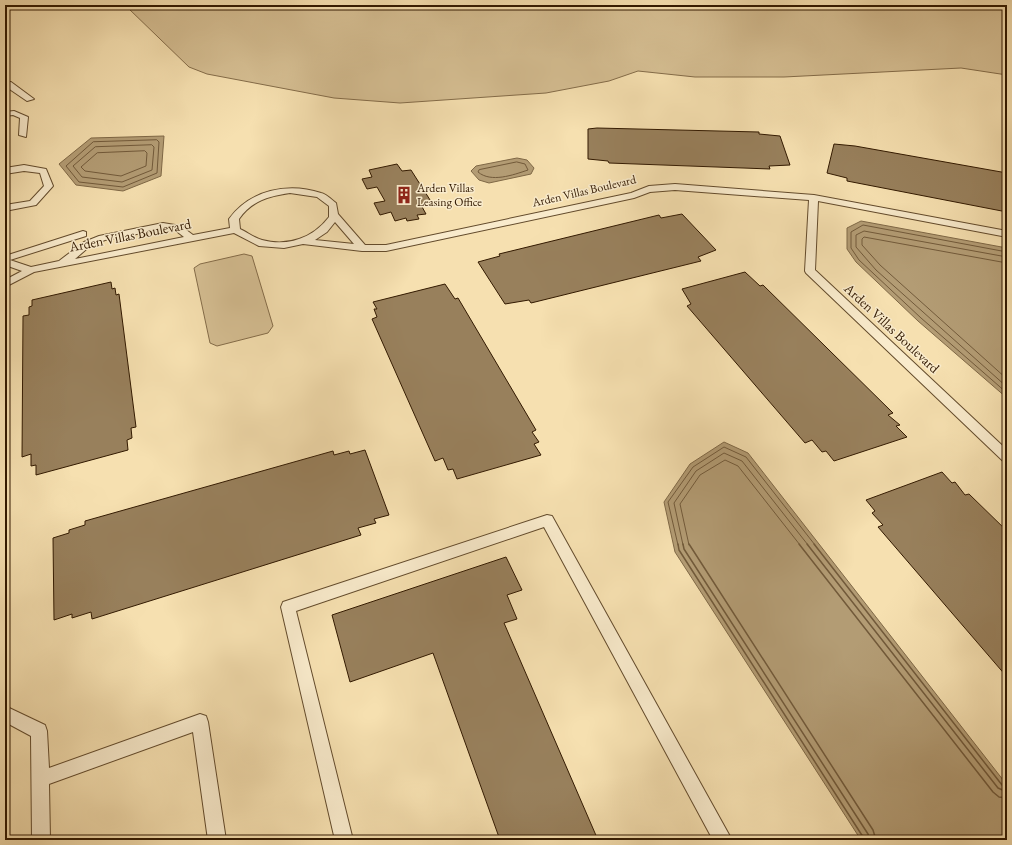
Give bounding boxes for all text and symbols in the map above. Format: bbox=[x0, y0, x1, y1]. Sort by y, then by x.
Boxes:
street label: Arden Villas Boulevard bbox=[529, 171, 638, 211]
place label: Arden Villas Leasing Office bbox=[416, 180, 482, 210]
building icon: Arden Villas Leasing Office bbox=[394, 185, 414, 205]
street label: Arden Villas Boulevard bbox=[66, 214, 193, 256]
street label: Arden Villas Boulevard bbox=[840, 278, 944, 377]

